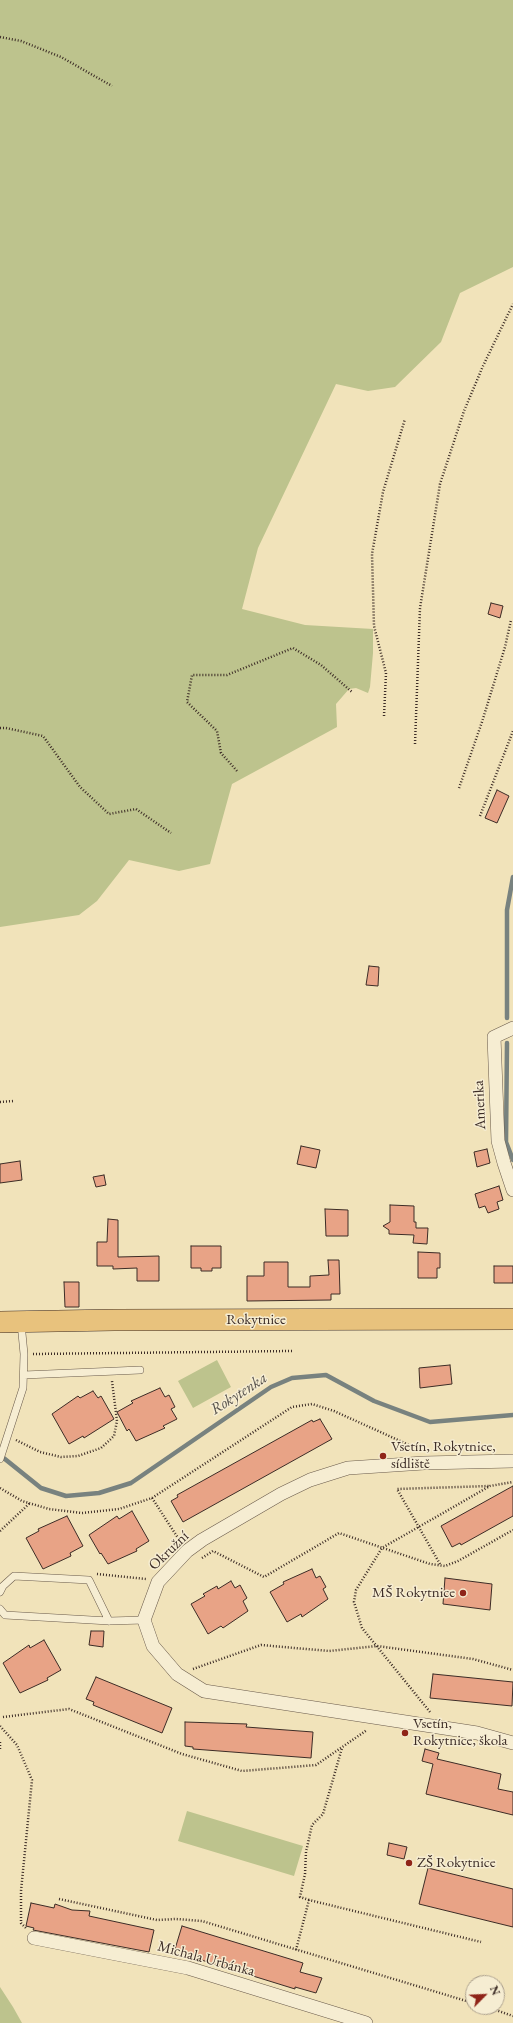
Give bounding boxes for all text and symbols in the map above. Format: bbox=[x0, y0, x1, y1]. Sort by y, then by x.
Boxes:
street label: Amerika bbox=[470, 1080, 490, 1130]
street label: Rokytnice bbox=[226, 1311, 286, 1329]
water label: Rokytenka bbox=[207, 1369, 271, 1419]
place label: Vsetín, Rokytnice, sídliště bbox=[391, 1438, 496, 1473]
marker: Vsetín, Rokytnice, sídliště bbox=[378, 1451, 388, 1461]
street label: Okružní bbox=[145, 1528, 193, 1574]
place label: MŠ Rokytnice bbox=[372, 1584, 455, 1602]
marker: MŠ Rokytnice bbox=[458, 1588, 468, 1598]
place label: Vsetín, Rokytnice, škola bbox=[413, 1715, 508, 1750]
marker: Vsetín, Rokytnice, škola bbox=[400, 1728, 410, 1738]
place label: ZŠ Rokytnice bbox=[417, 1854, 495, 1872]
marker: ZŠ Rokytnice bbox=[404, 1858, 414, 1868]
street label: Michala Urbánka bbox=[155, 1937, 257, 1981]
north arrow bbox=[465, 1975, 505, 2015]
text: N bbox=[487, 1984, 503, 1997]

